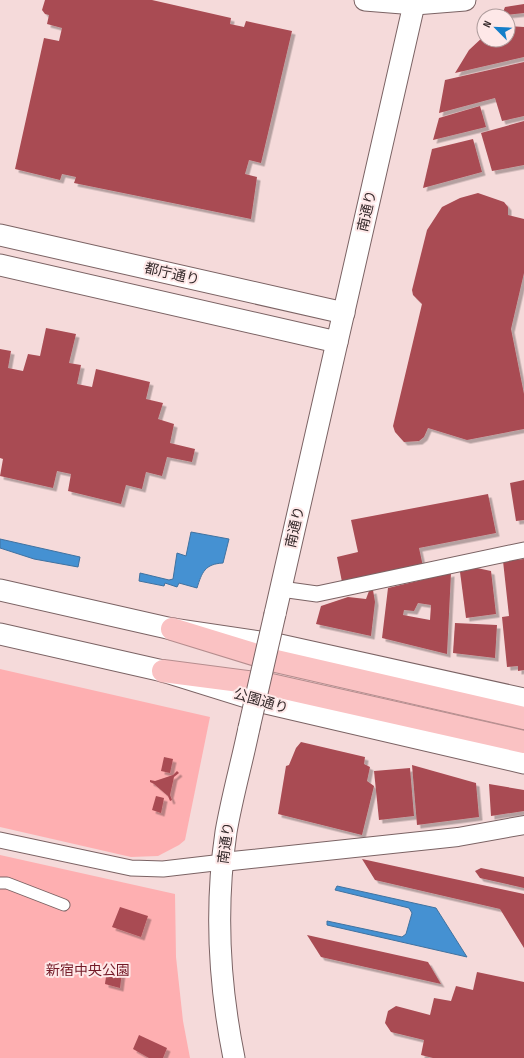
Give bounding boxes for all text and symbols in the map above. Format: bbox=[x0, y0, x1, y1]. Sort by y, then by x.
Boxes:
north arrow bbox=[476, 8, 516, 48]
text: N bbox=[480, 19, 495, 29]
street label: 南通り bbox=[354, 189, 380, 233]
street label: 都庁通り bbox=[143, 259, 201, 289]
street label: 南通り bbox=[282, 505, 308, 549]
street label: 公園通り bbox=[232, 685, 290, 717]
street label: 南通り bbox=[215, 821, 237, 865]
park label: 新宿中央公園 bbox=[46, 962, 130, 979]

